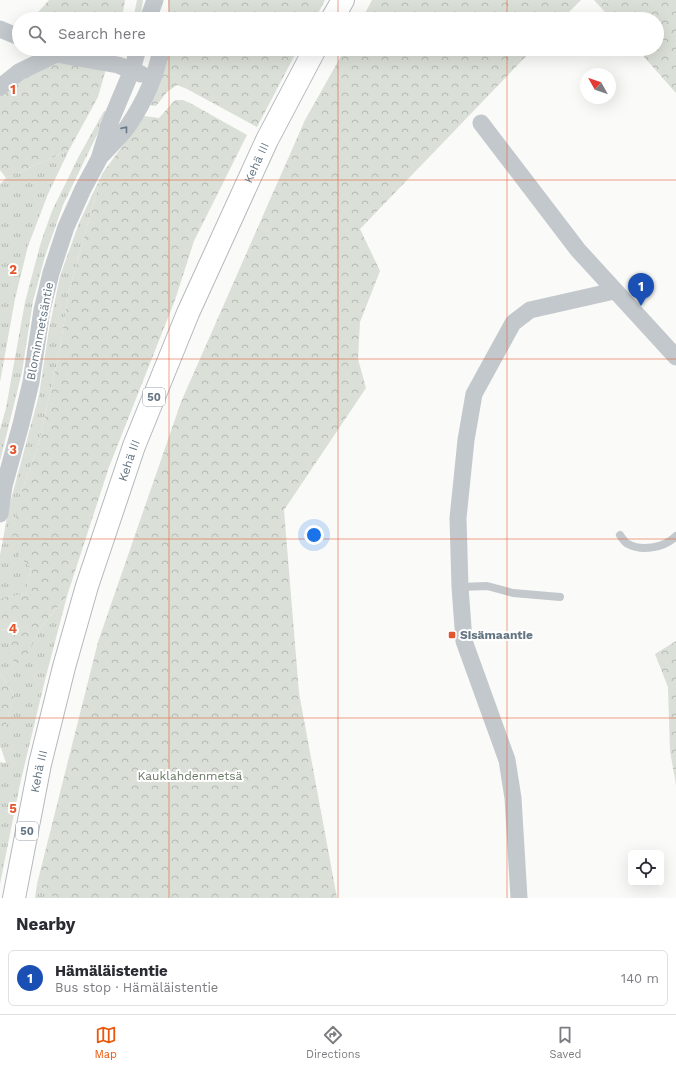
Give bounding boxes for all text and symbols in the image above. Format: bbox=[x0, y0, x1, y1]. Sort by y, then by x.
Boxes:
search box bbox=[12, 12, 664, 56]
icon: search bbox=[26, 23, 48, 45]
text: Search here bbox=[58, 25, 146, 43]
north arrow bbox=[580, 68, 616, 104]
text: 1 bbox=[10, 82, 16, 97]
one-way arrow bbox=[120, 127, 127, 134]
street label: Kehä III bbox=[241, 140, 272, 185]
text: 2 bbox=[9, 262, 17, 277]
pin: 1 bbox=[628, 273, 654, 306]
street label: Blominmetsäntie bbox=[24, 281, 56, 381]
road number: 50 bbox=[143, 388, 165, 406]
street label: Kehä III bbox=[116, 438, 143, 483]
text: 3 bbox=[9, 442, 17, 457]
your location bbox=[304, 525, 324, 545]
text: 4 bbox=[9, 621, 18, 636]
place label: Sisämaantie bbox=[460, 628, 533, 642]
marker: Sisämaantie bbox=[447, 630, 457, 640]
street label: Kehä III bbox=[28, 749, 50, 794]
park label: Kauklahdenmetsä bbox=[138, 769, 243, 783]
text: 5 bbox=[9, 801, 17, 816]
road number: 50 bbox=[16, 822, 38, 840]
map controls bbox=[628, 850, 664, 886]
button: locate bbox=[628, 850, 664, 886]
text: Nearby bbox=[16, 914, 75, 934]
text: Hämäläistentie bbox=[55, 962, 168, 980]
text: 1 bbox=[27, 971, 33, 986]
text: 140 m bbox=[621, 971, 659, 986]
text: Bus stop · Hämäläistentie bbox=[55, 980, 218, 995]
tab: Map bbox=[95, 1024, 117, 1061]
tab: Directions bbox=[306, 1024, 360, 1061]
tab: Saved bbox=[549, 1024, 581, 1061]

